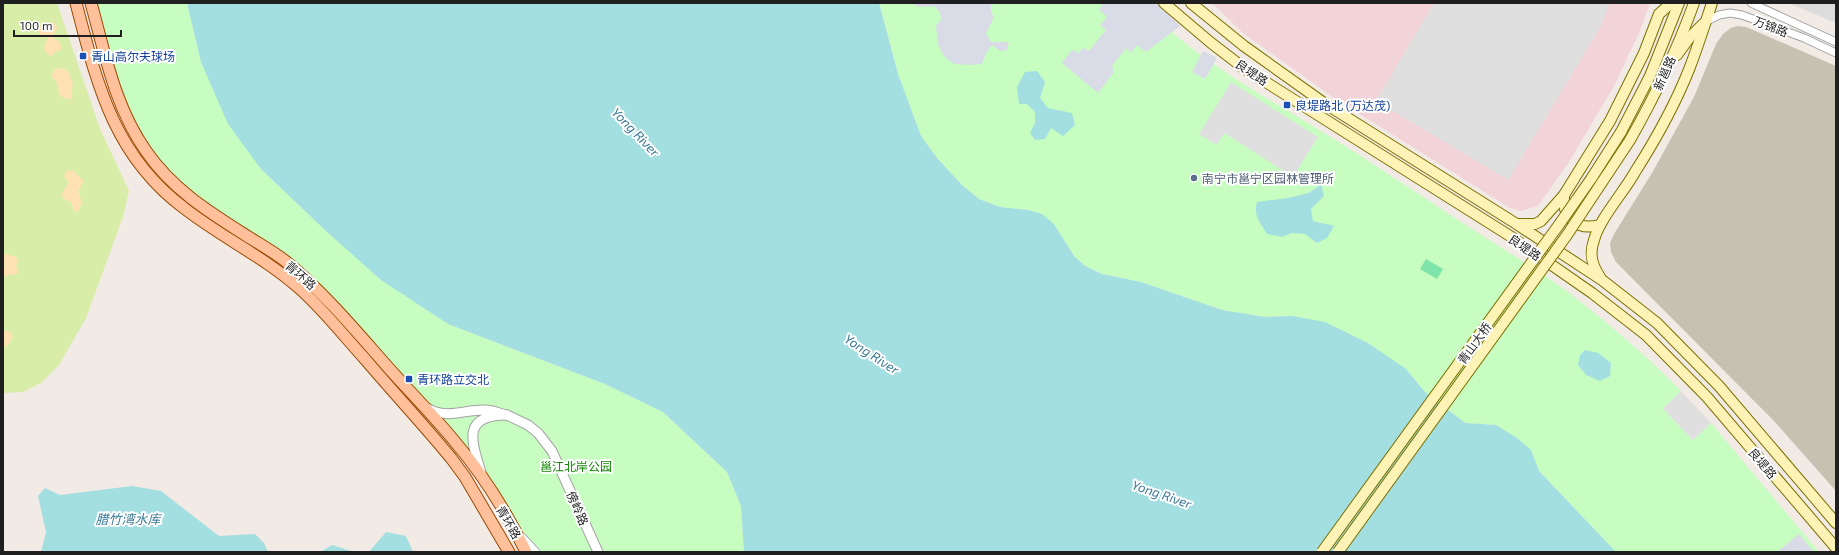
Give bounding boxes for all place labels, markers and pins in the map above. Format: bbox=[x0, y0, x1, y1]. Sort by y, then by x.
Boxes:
place label: 青山高尔夫球场 bbox=[91, 49, 175, 63]
marker: 青山高尔夫球场 bbox=[78, 51, 88, 61]
place label: 良堤路北 (万达茂) bbox=[1295, 98, 1390, 112]
marker: 良堤路北 (万达茂) bbox=[1282, 100, 1292, 110]
place label: 南宁市邕宁区园林管理所 bbox=[1202, 171, 1334, 185]
marker: 南宁市邕宁区园林管理所 bbox=[1189, 173, 1199, 183]
place label: 青环路立交北 bbox=[417, 372, 489, 386]
marker: 青环路立交北 bbox=[404, 374, 414, 384]

